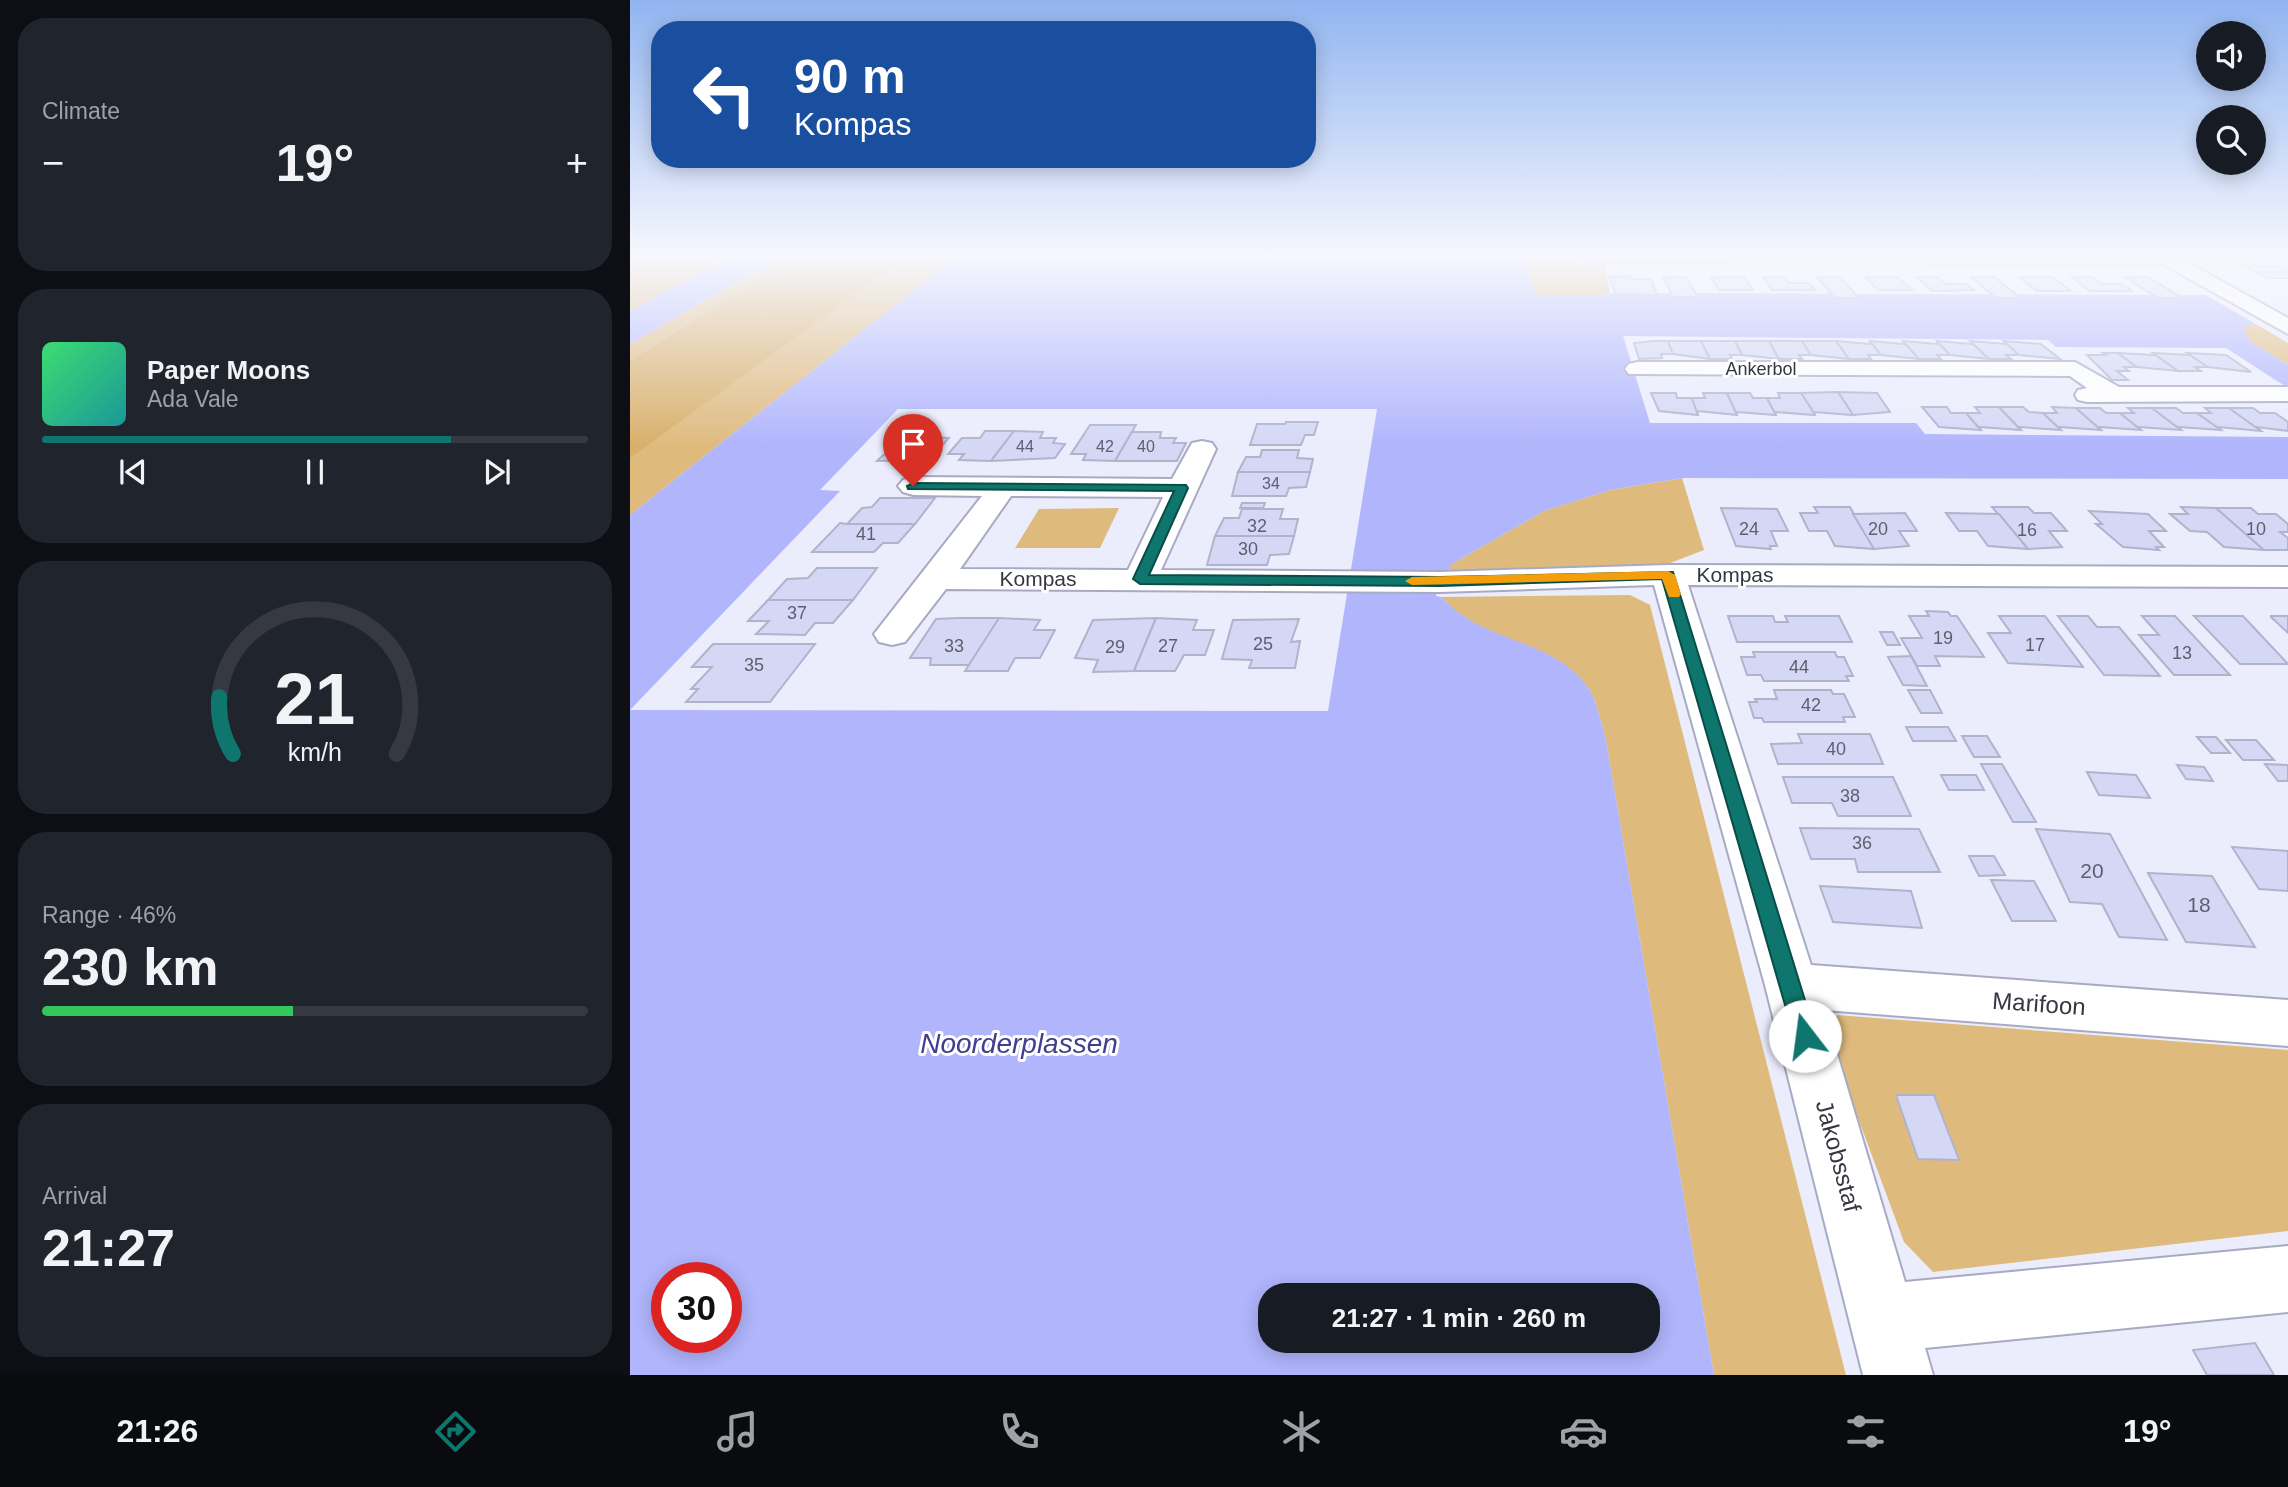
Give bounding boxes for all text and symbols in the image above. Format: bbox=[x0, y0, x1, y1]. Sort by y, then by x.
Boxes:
map controls bbox=[2196, 21, 2266, 175]
button: sound bbox=[2196, 21, 2266, 91]
icon: left bbox=[679, 49, 770, 140]
text: 90 m bbox=[794, 49, 906, 103]
text: Climate bbox=[42, 98, 120, 124]
button: search bbox=[2196, 105, 2266, 175]
text: Kompas bbox=[794, 106, 911, 142]
text: 19° bbox=[276, 134, 354, 192]
text: − bbox=[42, 142, 64, 184]
text: + bbox=[566, 142, 588, 184]
text: Paper Moons bbox=[147, 355, 310, 385]
street label: Ankerbol bbox=[1725, 359, 1797, 379]
text: Ada Vale bbox=[147, 386, 239, 412]
pin bbox=[883, 414, 943, 486]
icon: arrive bbox=[894, 425, 932, 463]
house number: 44 bbox=[1016, 438, 1034, 455]
house number: 42 bbox=[1096, 438, 1114, 455]
house number: 40 bbox=[1137, 438, 1155, 455]
icon: previous bbox=[114, 453, 152, 491]
icon: pause bbox=[296, 453, 334, 491]
icon: next bbox=[478, 453, 516, 491]
house number: 34 bbox=[1262, 475, 1280, 492]
house number: 32 bbox=[1247, 516, 1267, 536]
house number: 24 bbox=[1739, 519, 1759, 539]
house number: 20 bbox=[1868, 519, 1888, 539]
house number: 10 bbox=[2246, 519, 2266, 539]
house number: 16 bbox=[2017, 520, 2037, 540]
house number: 41 bbox=[856, 524, 876, 544]
house number: 30 bbox=[1238, 539, 1258, 559]
street label: Kompas bbox=[1696, 563, 1774, 586]
street label: Kompas bbox=[999, 567, 1077, 590]
house number: 37 bbox=[787, 603, 807, 623]
house number: 19 bbox=[1933, 628, 1953, 648]
house number: 25 bbox=[1253, 634, 1273, 654]
house number: 17 bbox=[2025, 635, 2045, 655]
house number: 33 bbox=[944, 636, 964, 656]
house number: 27 bbox=[1158, 636, 1178, 656]
house number: 29 bbox=[1105, 637, 1125, 657]
house number: 13 bbox=[2172, 643, 2192, 663]
house number: 35 bbox=[744, 655, 764, 675]
house number: 44 bbox=[1789, 657, 1809, 677]
text: 21 bbox=[275, 658, 355, 739]
house number: 42 bbox=[1801, 695, 1821, 715]
text: km/h bbox=[288, 737, 342, 765]
house number: 40 bbox=[1826, 739, 1846, 759]
house number: 38 bbox=[1840, 786, 1860, 806]
house number: 36 bbox=[1852, 833, 1872, 853]
house number: 20 bbox=[2080, 859, 2104, 882]
house number: 18 bbox=[2187, 893, 2211, 916]
text: Range · 46% bbox=[42, 902, 176, 928]
text: 230 km bbox=[42, 938, 218, 996]
street label: Marifoon bbox=[1992, 987, 2087, 1020]
position arrow bbox=[1768, 999, 1842, 1073]
water label: Noorderplassen bbox=[920, 1028, 1118, 1059]
street label: Jakobsstaf bbox=[1811, 1097, 1866, 1215]
text: Arrival bbox=[42, 1183, 107, 1209]
text: 21:27 bbox=[42, 1219, 175, 1277]
speed limit sign: 30 bbox=[651, 1262, 742, 1353]
text: 21:27 · 1 min · 260 m bbox=[1332, 1303, 1586, 1333]
icon: directions bbox=[431, 1407, 480, 1456]
icon: music bbox=[713, 1407, 762, 1456]
icon: phone bbox=[995, 1407, 1044, 1456]
icon: climate bbox=[1277, 1407, 1326, 1456]
icon: car bbox=[1559, 1407, 1608, 1456]
icon: filters bbox=[1841, 1407, 1890, 1456]
text: 21:26 bbox=[116, 1413, 198, 1449]
text: 19° bbox=[2123, 1413, 2172, 1449]

